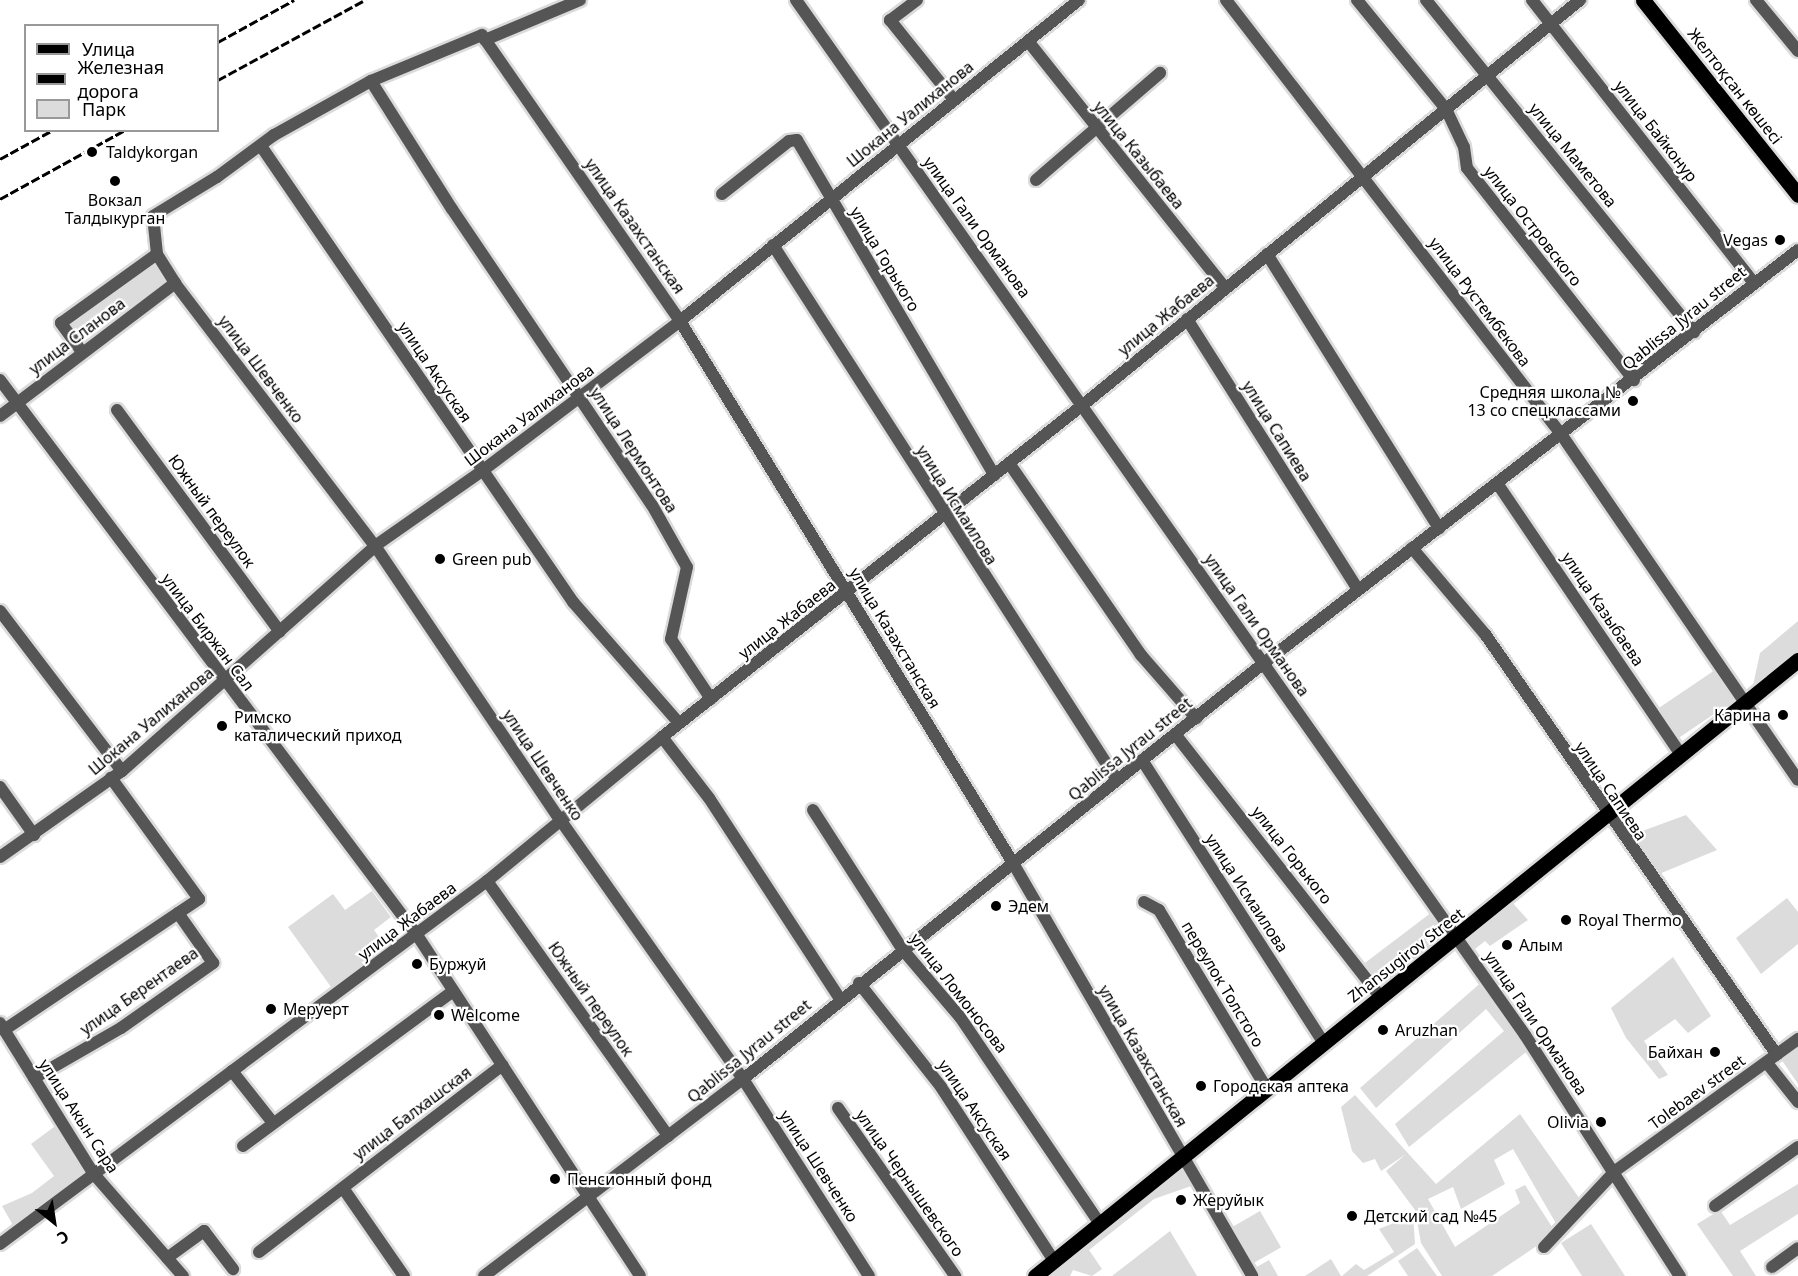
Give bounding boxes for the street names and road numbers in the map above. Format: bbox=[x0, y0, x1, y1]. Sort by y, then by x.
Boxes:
street label: Желтоқсан көшесі bbox=[1684, 24, 1786, 148]
street label: Шокана Уалиханова bbox=[843, 57, 977, 171]
street label: улица Байконур bbox=[1610, 76, 1702, 186]
street label: улица Казыбаева bbox=[1090, 97, 1188, 213]
street label: улица Маметова bbox=[1525, 99, 1621, 211]
street label: улица Гали Орманова bbox=[919, 153, 1035, 301]
street label: улица Казахстанская bbox=[581, 155, 689, 297]
street label: улица Островского bbox=[1480, 162, 1586, 290]
street label: улица Горького bbox=[846, 203, 924, 315]
street label: улица Рустембекова bbox=[1425, 233, 1535, 371]
street label: Qablissa Jyrau street bbox=[1618, 262, 1750, 374]
street label: улица Жабаева bbox=[1114, 270, 1218, 360]
street label: улица Сланова bbox=[25, 294, 129, 378]
street label: улица Шевченко bbox=[214, 311, 308, 427]
street label: улица Аксуская bbox=[394, 318, 476, 426]
street label: Шокана Уалиханова bbox=[460, 360, 598, 470]
street label: улица Сапиева bbox=[1238, 377, 1316, 485]
street label: улица Лермонтова bbox=[586, 384, 682, 516]
street label: улица Исмаилова bbox=[912, 442, 1002, 568]
street label: Южный переулок bbox=[164, 451, 260, 571]
street label: улица Казыбаева bbox=[1558, 548, 1648, 670]
street label: улица Гали Орманова bbox=[1200, 550, 1314, 700]
street label: улица Казахстанская bbox=[845, 564, 945, 712]
street label: улица Биржан Сал bbox=[158, 570, 258, 694]
street label: улица Жабаева bbox=[735, 575, 839, 663]
street label: Шокана Уалиханова bbox=[85, 663, 217, 779]
street label: Qablissa Jyrau street bbox=[1064, 693, 1196, 805]
street label: улица Шевченко bbox=[499, 706, 587, 824]
street label: улица Сапиева bbox=[1571, 738, 1651, 844]
street label: улица Горького bbox=[1248, 802, 1336, 908]
street label: улица Исмаилова bbox=[1202, 830, 1292, 956]
street label: улица Жабаева bbox=[354, 878, 460, 964]
street label: Zhansugirov Street bbox=[1344, 904, 1468, 1006]
street label: переулок Толстого bbox=[1178, 917, 1268, 1051]
street label: улица Ломоносова bbox=[906, 929, 1012, 1057]
street label: Южный переулок bbox=[544, 938, 638, 1060]
street label: улица Берентаева bbox=[76, 943, 202, 1039]
street label: улица Гали Орманова bbox=[1481, 947, 1591, 1099]
street label: улица Казахстанская bbox=[1095, 982, 1191, 1130]
street label: Qablissa Jyrau street bbox=[683, 995, 815, 1107]
street label: Tolebaev street bbox=[1645, 1051, 1749, 1133]
street label: улица Акын Сара bbox=[35, 1055, 123, 1177]
street label: улица Аксуская bbox=[934, 1056, 1016, 1164]
street label: улица Балхашская bbox=[349, 1062, 475, 1164]
street label: улица Шевченко bbox=[776, 1106, 862, 1226]
street label: улица Чернышевского bbox=[852, 1106, 968, 1260]

